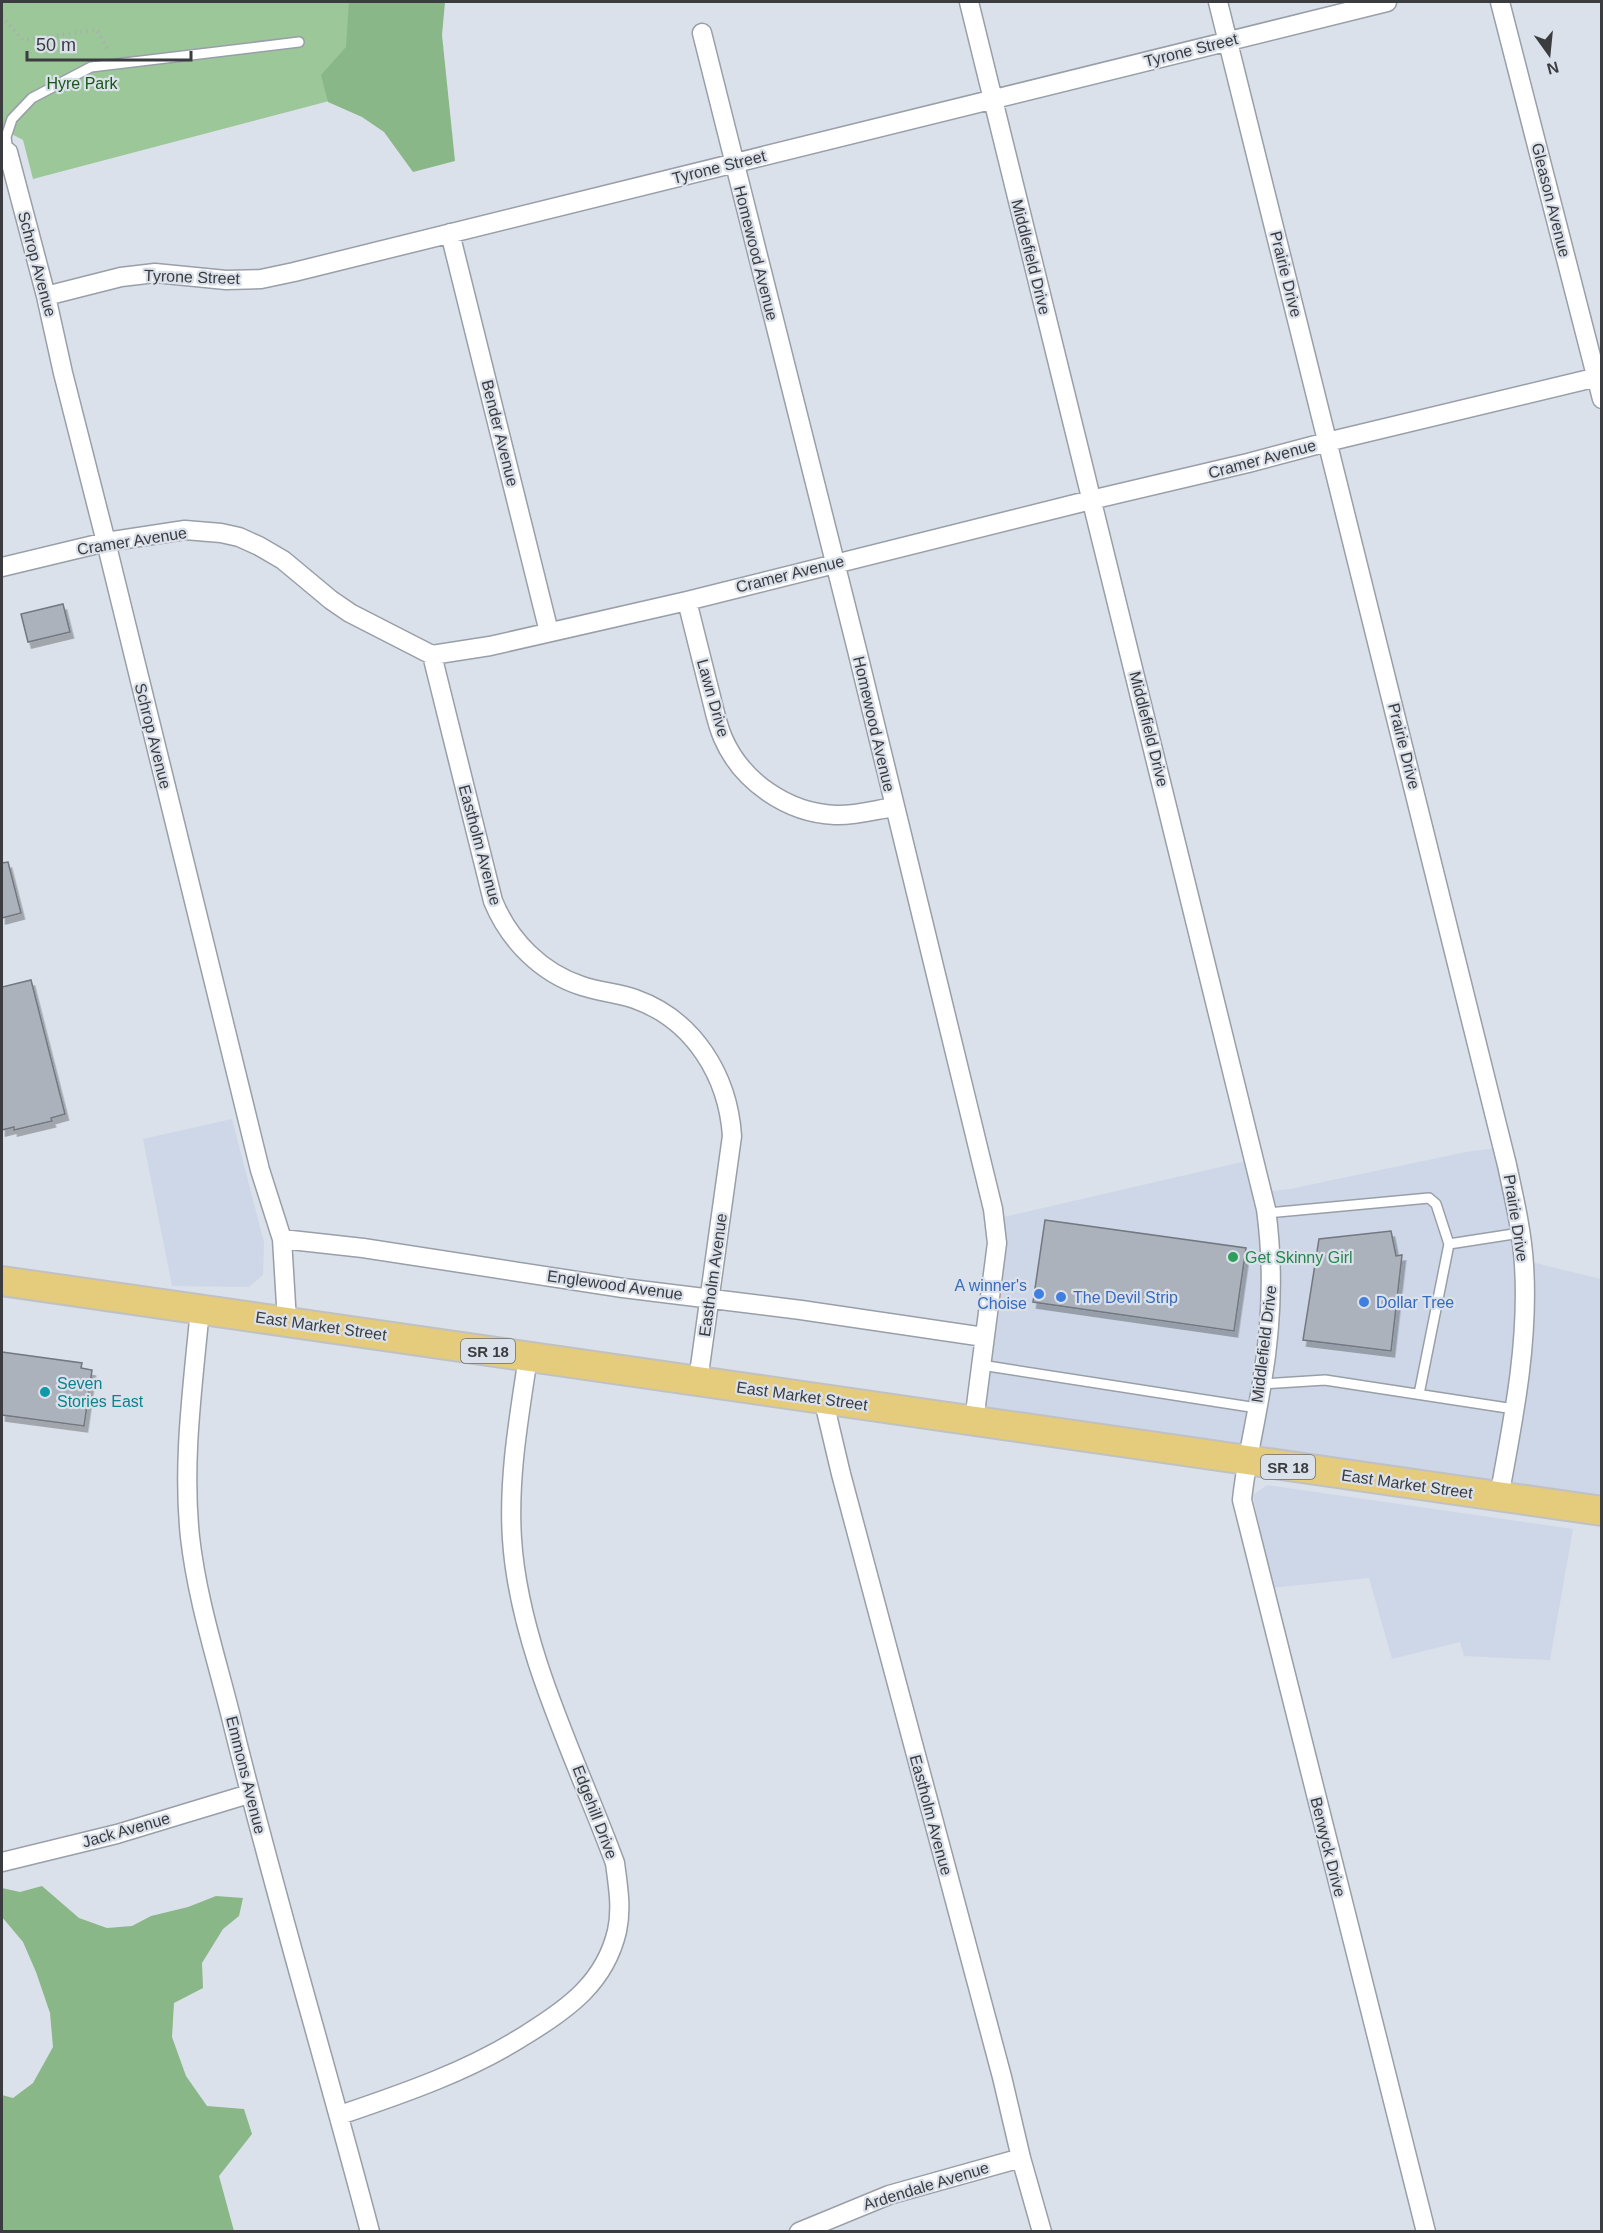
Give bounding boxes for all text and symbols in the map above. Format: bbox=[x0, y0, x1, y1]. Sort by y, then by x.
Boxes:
scale bar bbox=[27, 24, 190, 62]
north arrow bbox=[1519, 24, 1579, 84]
street label: Tyrone Street bbox=[1142, 30, 1240, 70]
text: 50 m bbox=[36, 35, 76, 55]
text: N bbox=[1545, 58, 1561, 78]
park label: Hyre Park bbox=[46, 75, 119, 92]
street label: Gleason Avenue bbox=[1529, 141, 1573, 259]
street label: Tyrone Street bbox=[670, 147, 768, 187]
street label: Homewood Avenue bbox=[731, 184, 781, 322]
street label: Middlefield Drive bbox=[1008, 198, 1054, 317]
street label: Schrop Avenue bbox=[15, 210, 59, 319]
street label: Prairie Drive bbox=[1267, 229, 1305, 319]
street label: Tyrone Street bbox=[144, 267, 241, 287]
street label: Bender Avenue bbox=[479, 378, 521, 488]
street label: Cramer Avenue bbox=[1206, 436, 1318, 482]
street label: Cramer Avenue bbox=[76, 524, 188, 558]
street label: Cramer Avenue bbox=[734, 552, 846, 596]
street label: Homewood Avenue bbox=[850, 655, 898, 793]
street label: Lawn Drive bbox=[694, 657, 732, 739]
street label: Middlefield Drive bbox=[1126, 670, 1172, 789]
street label: Schrop Avenue bbox=[132, 681, 174, 791]
street label: Prairie Drive bbox=[1385, 701, 1423, 791]
street label: Eastholm Avenue bbox=[456, 783, 504, 907]
street label: Prairie Drive bbox=[1501, 1173, 1531, 1263]
street label: Eastholm Avenue bbox=[696, 1212, 730, 1338]
place label: Get Skinny Girl bbox=[1245, 1249, 1353, 1266]
marker: Get Skinny Girl bbox=[1226, 1250, 1240, 1264]
street label: Englewood Avenue bbox=[546, 1267, 684, 1303]
place label: A winner's Choise bbox=[955, 1277, 1027, 1312]
street label: Middlefield Drive bbox=[1248, 1284, 1280, 1404]
marker: A winner's Choise bbox=[1032, 1287, 1046, 1301]
place label: The Devil Strip bbox=[1073, 1289, 1178, 1306]
marker: The Devil Strip bbox=[1054, 1290, 1068, 1304]
place label: Dollar Tree bbox=[1376, 1294, 1454, 1311]
marker: Dollar Tree bbox=[1357, 1295, 1371, 1309]
street label: East Market Street bbox=[254, 1308, 388, 1344]
road number: SR 18 bbox=[461, 1339, 515, 1363]
place label: Seven Stories East bbox=[57, 1375, 144, 1410]
street label: East Market Street bbox=[735, 1378, 869, 1414]
marker: Seven Stories East bbox=[38, 1385, 52, 1399]
road number: SR 18 bbox=[1261, 1455, 1315, 1479]
street label: East Market Street bbox=[1340, 1466, 1474, 1502]
street label: Emmons Avenue bbox=[223, 1714, 269, 1836]
street label: Eastholm Avenue bbox=[907, 1753, 955, 1877]
street label: Edgehill Drive bbox=[569, 1763, 621, 1861]
street label: Berwyck Drive bbox=[1307, 1795, 1349, 1899]
street label: Jack Avenue bbox=[80, 1809, 172, 1851]
street label: Ardendale Avenue bbox=[861, 2159, 991, 2213]

